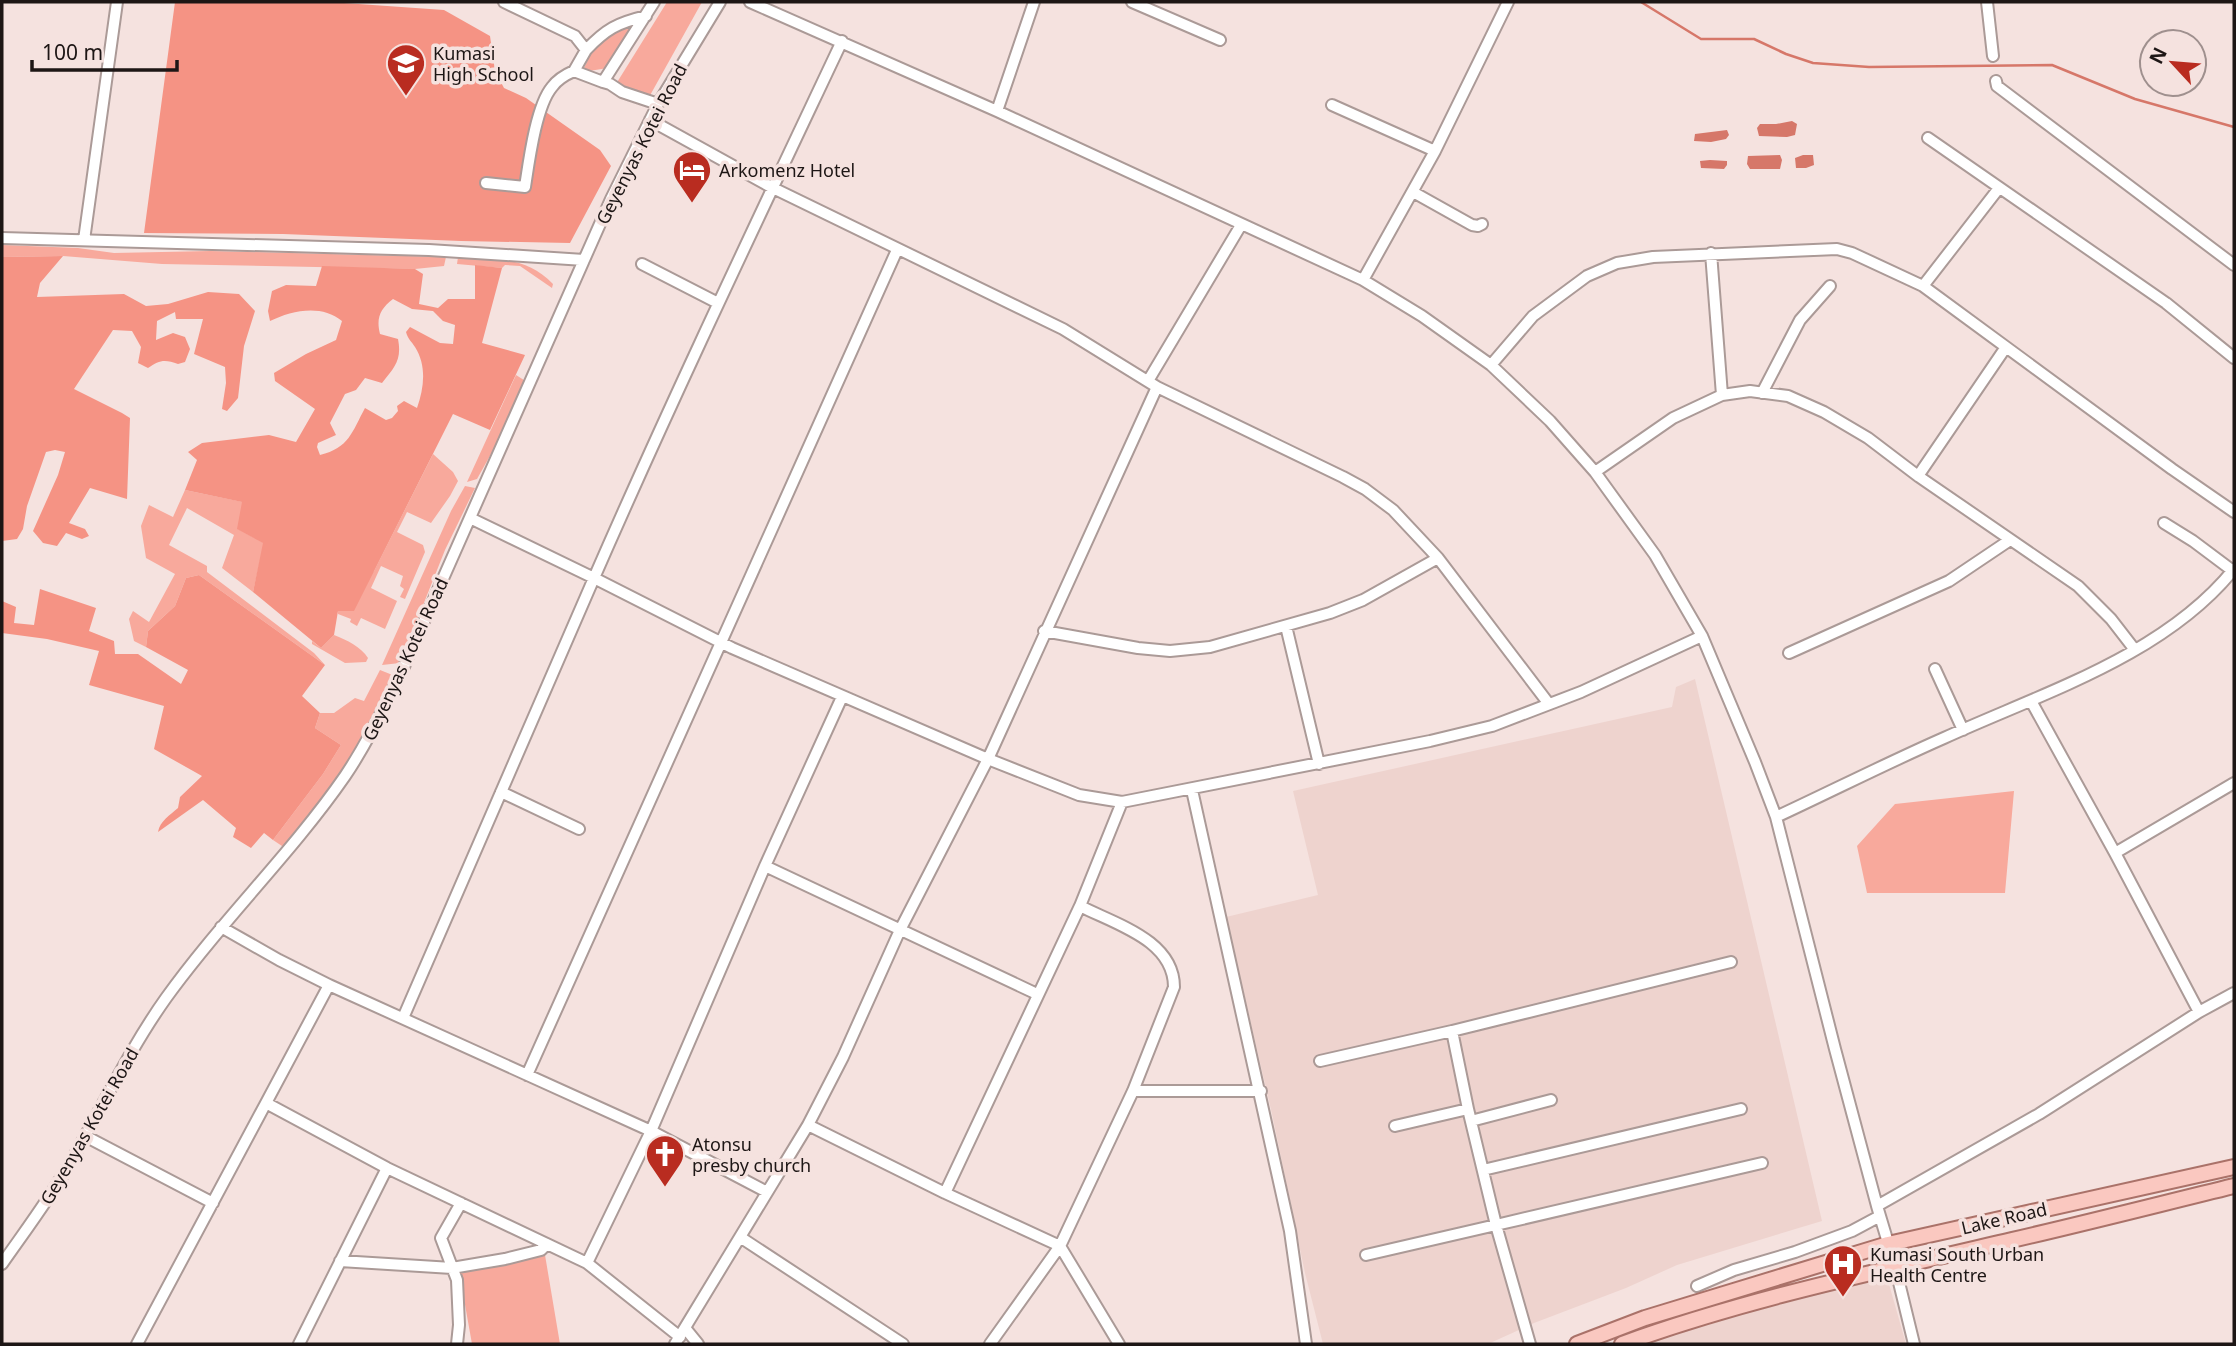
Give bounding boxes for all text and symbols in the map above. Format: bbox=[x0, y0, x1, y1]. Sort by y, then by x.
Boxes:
scale bar bbox=[32, 28, 177, 72]
north arrow bbox=[2138, 28, 2208, 98]
text: 100 m bbox=[42, 38, 103, 66]
place label: Kumasi High School bbox=[433, 41, 534, 86]
school or university icon: Kumasi High School bbox=[385, 42, 427, 97]
text: N bbox=[2143, 43, 2173, 68]
street label: Geyenyas Kotei Road bbox=[590, 60, 692, 228]
hotel icon: Arkomenz Hotel bbox=[671, 149, 713, 204]
place label: Arkomenz Hotel bbox=[719, 158, 855, 182]
street label: Geyenyas Kotei Road bbox=[357, 574, 453, 744]
street label: Geyenyas Kotei Road bbox=[34, 1043, 144, 1209]
place label: Atonsu presby church bbox=[692, 1132, 811, 1177]
church icon: Atonsu presby church bbox=[644, 1133, 686, 1188]
street label: Lake Road bbox=[1959, 1196, 2049, 1240]
place label: Kumasi South Urban Health Centre bbox=[1870, 1242, 2044, 1287]
hospital icon: Kumasi South Urban Health Centre bbox=[1822, 1243, 1864, 1298]

